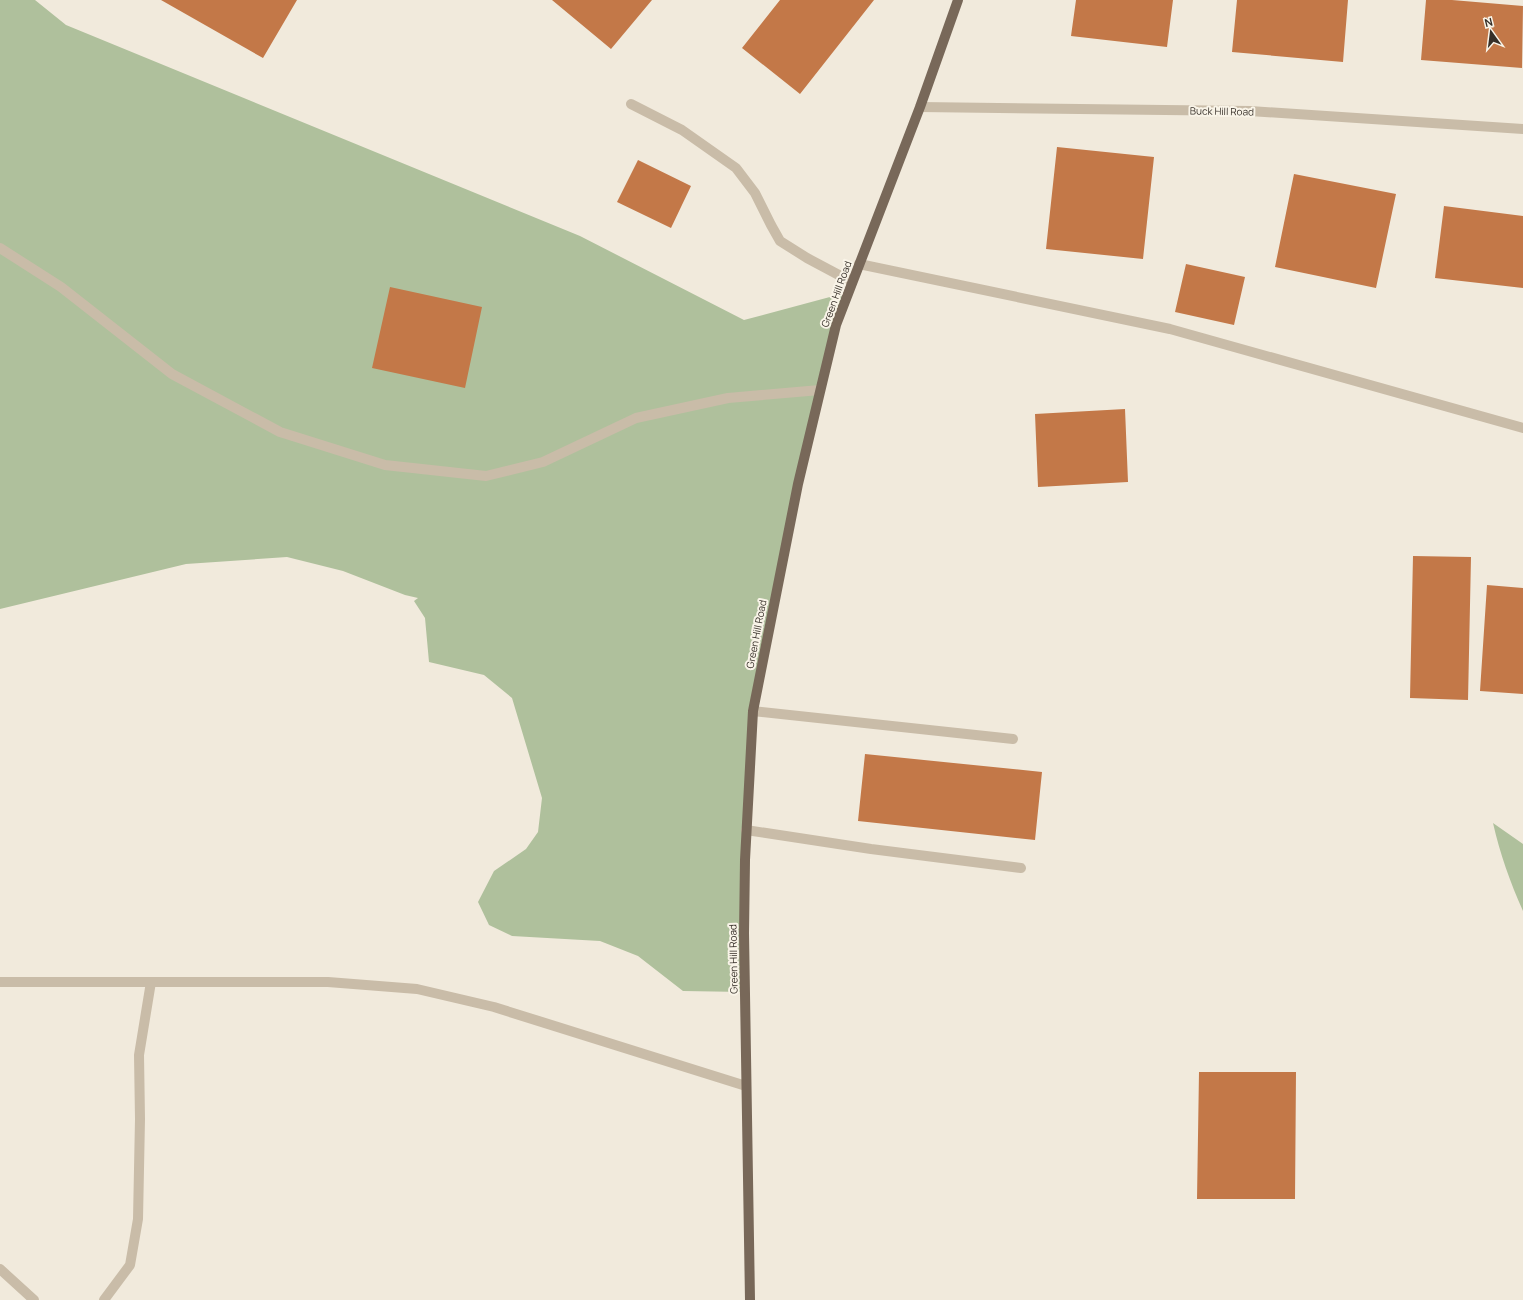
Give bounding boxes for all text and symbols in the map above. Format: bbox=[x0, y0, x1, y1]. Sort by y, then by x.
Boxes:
north arrow bbox=[1471, 12, 1511, 52]
text: N bbox=[1483, 14, 1494, 30]
street label: Buck Hill Road bbox=[1190, 103, 1254, 119]
street label: Green Hill Road bbox=[818, 259, 855, 329]
street label: Green Hill Road bbox=[742, 598, 770, 669]
street label: Green Hill Road bbox=[725, 924, 741, 994]

